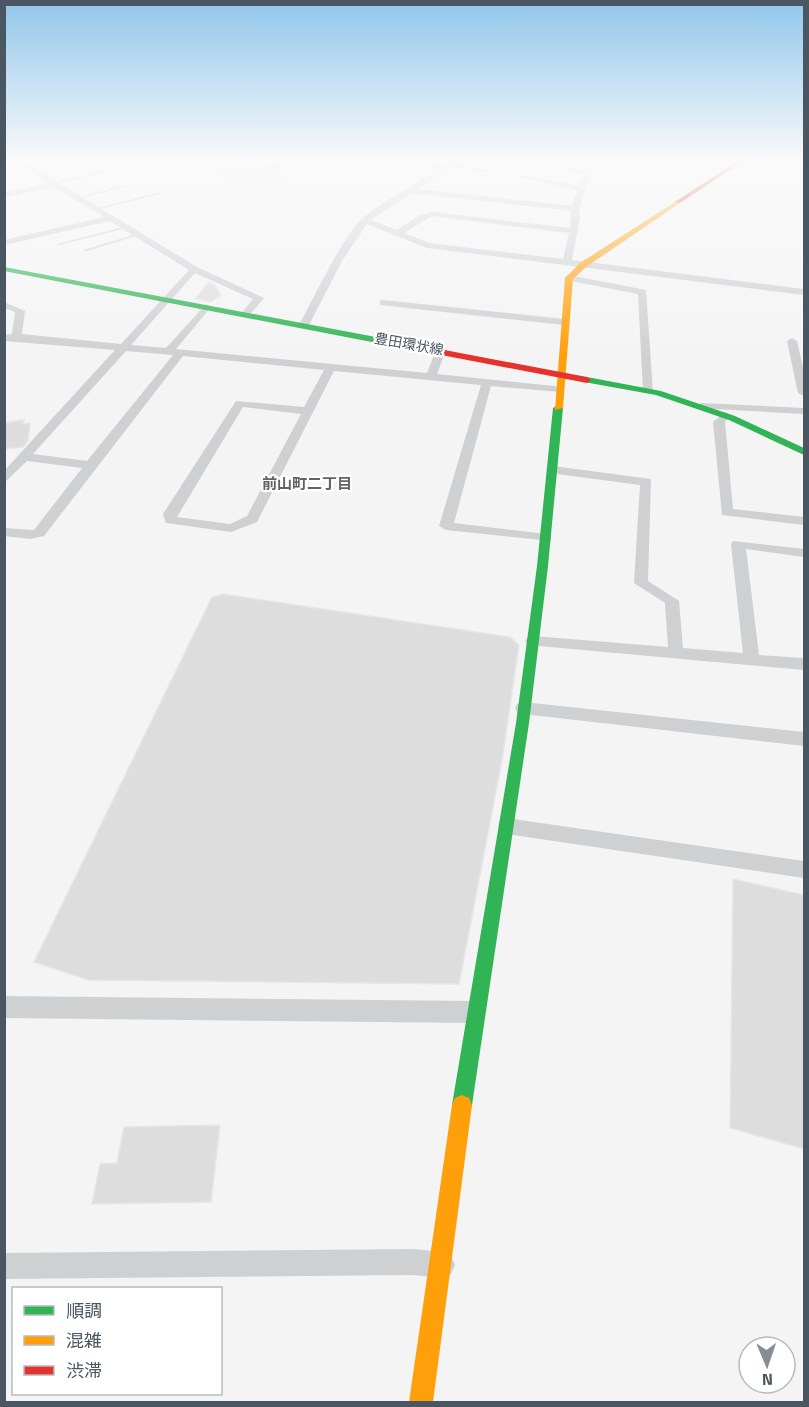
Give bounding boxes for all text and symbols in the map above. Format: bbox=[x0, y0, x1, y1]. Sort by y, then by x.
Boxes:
street label: 豊田環状線 bbox=[373, 327, 445, 360]
district label: 前山町二丁目 bbox=[262, 472, 352, 495]
legend bbox=[12, 1287, 222, 1395]
text: 順調 bbox=[66, 1297, 102, 1324]
text: 混雑 bbox=[66, 1327, 102, 1354]
north arrow bbox=[737, 1335, 797, 1395]
text: 渋滞 bbox=[66, 1357, 102, 1384]
text: N bbox=[762, 1368, 773, 1392]

